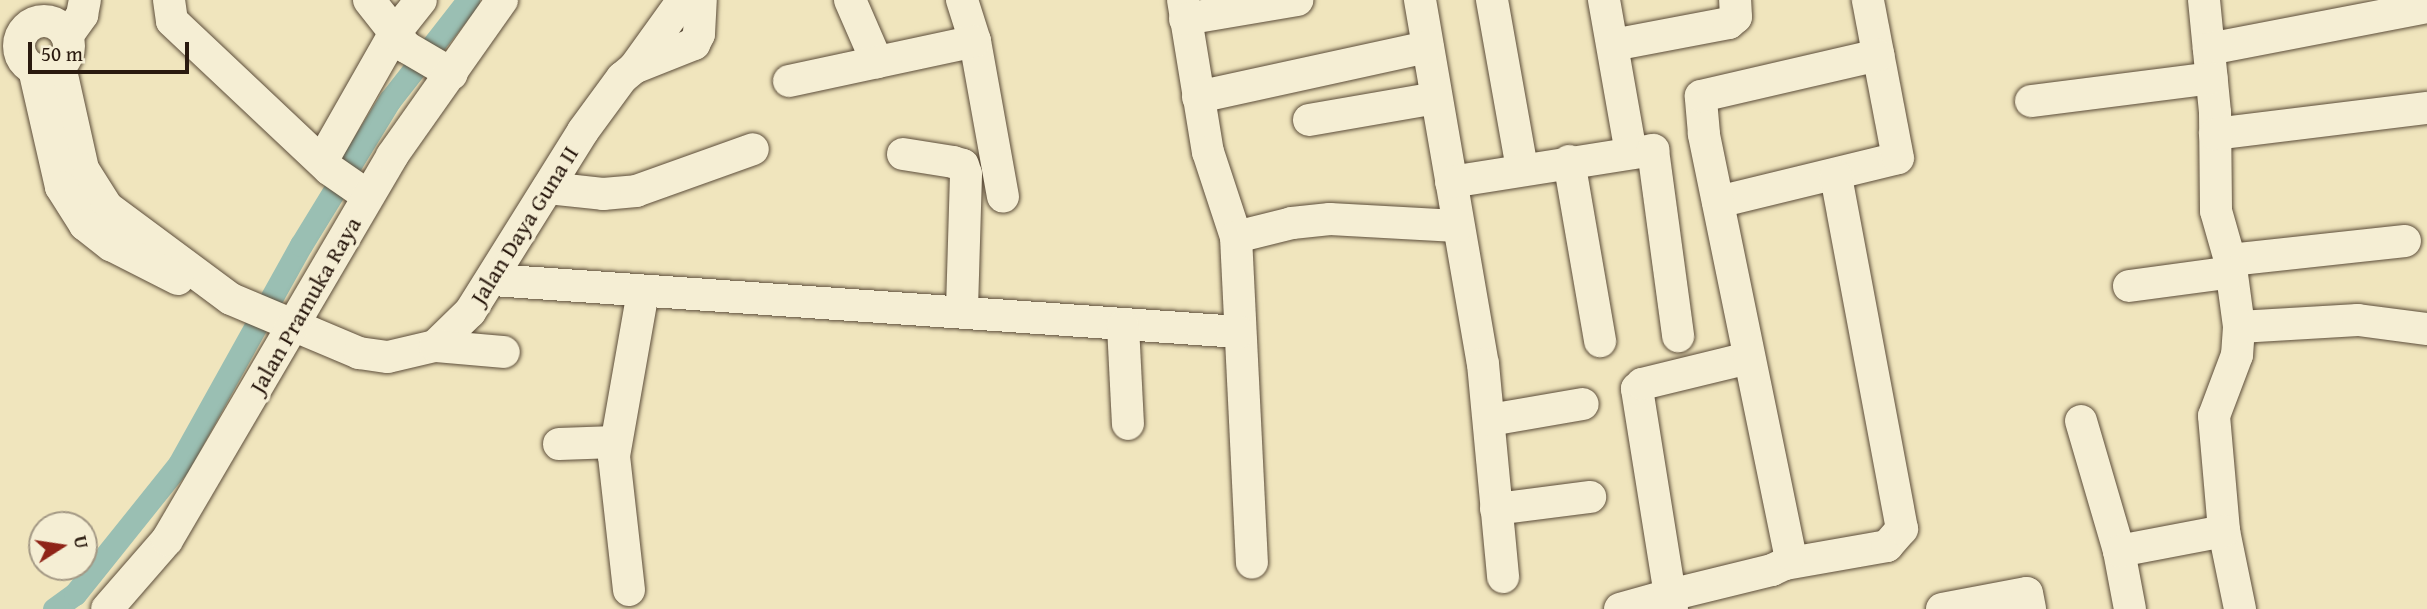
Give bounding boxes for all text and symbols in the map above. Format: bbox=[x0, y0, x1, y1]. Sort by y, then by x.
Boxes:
scale bar bbox=[32, 28, 192, 72]
text: 50 m bbox=[41, 38, 83, 69]
street label: Jalan Daya Guna II bbox=[464, 140, 584, 310]
street label: Jalan Pramuka Raya bbox=[243, 212, 367, 398]
north arrow bbox=[28, 511, 98, 581]
text: U bbox=[67, 533, 97, 551]

